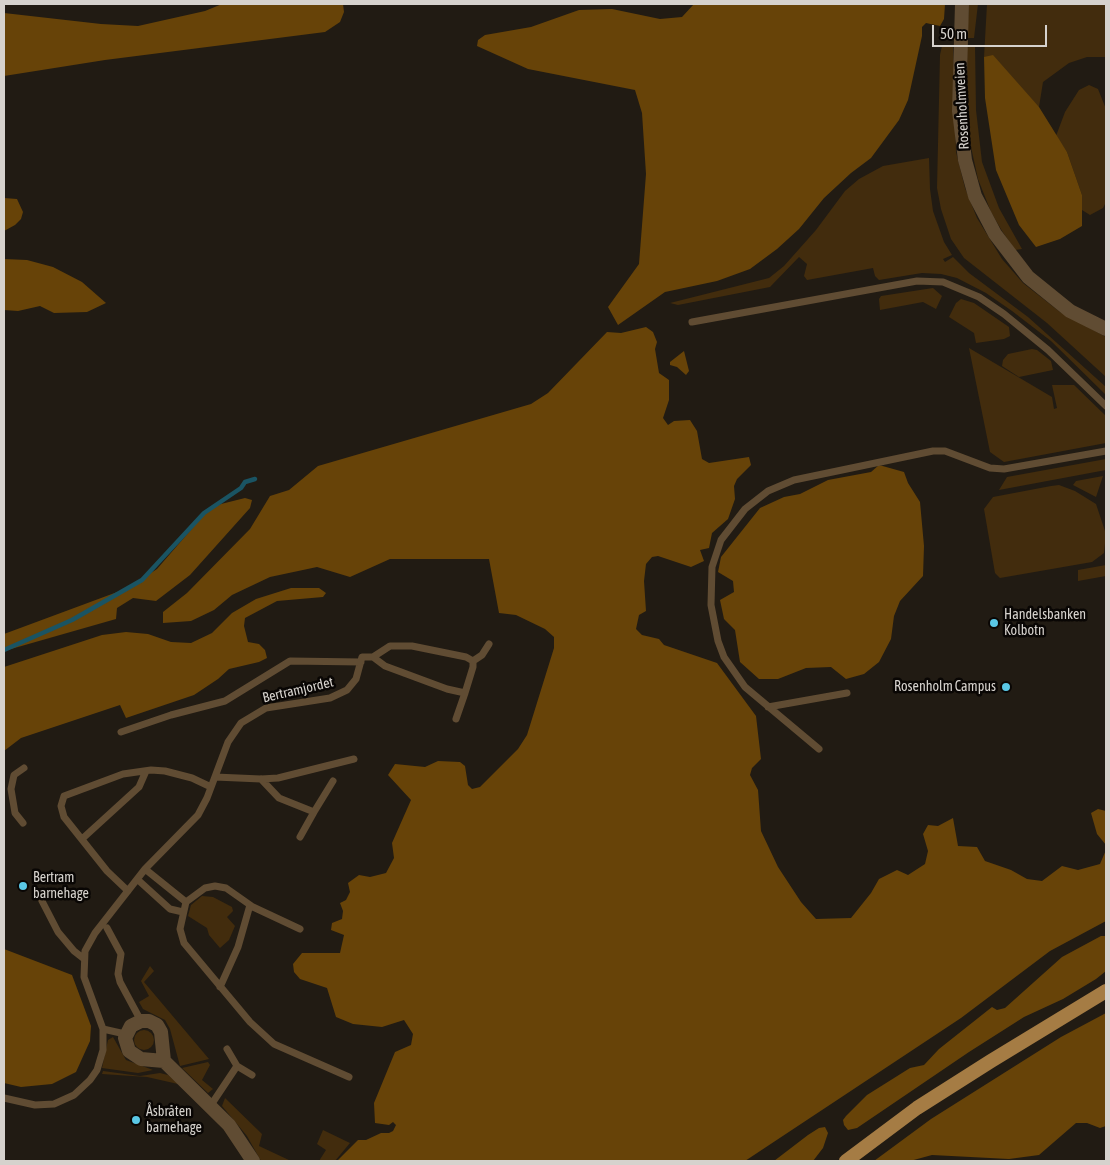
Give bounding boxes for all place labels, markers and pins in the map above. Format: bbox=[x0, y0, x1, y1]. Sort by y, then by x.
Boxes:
place label: Handelsbanken Kolbotn bbox=[1004, 607, 1086, 640]
marker: Handelsbanken Kolbotn bbox=[988, 617, 1000, 629]
place label: Rosenholm Campus bbox=[894, 679, 996, 695]
marker: Rosenholm Campus bbox=[1000, 681, 1012, 693]
place label: Bertram barnehage bbox=[33, 870, 89, 902]
marker: Bertram barnehage bbox=[17, 880, 29, 892]
place label: Åsbråten barnehage bbox=[146, 1104, 202, 1136]
marker: Åsbråten barnehage bbox=[130, 1114, 142, 1126]

